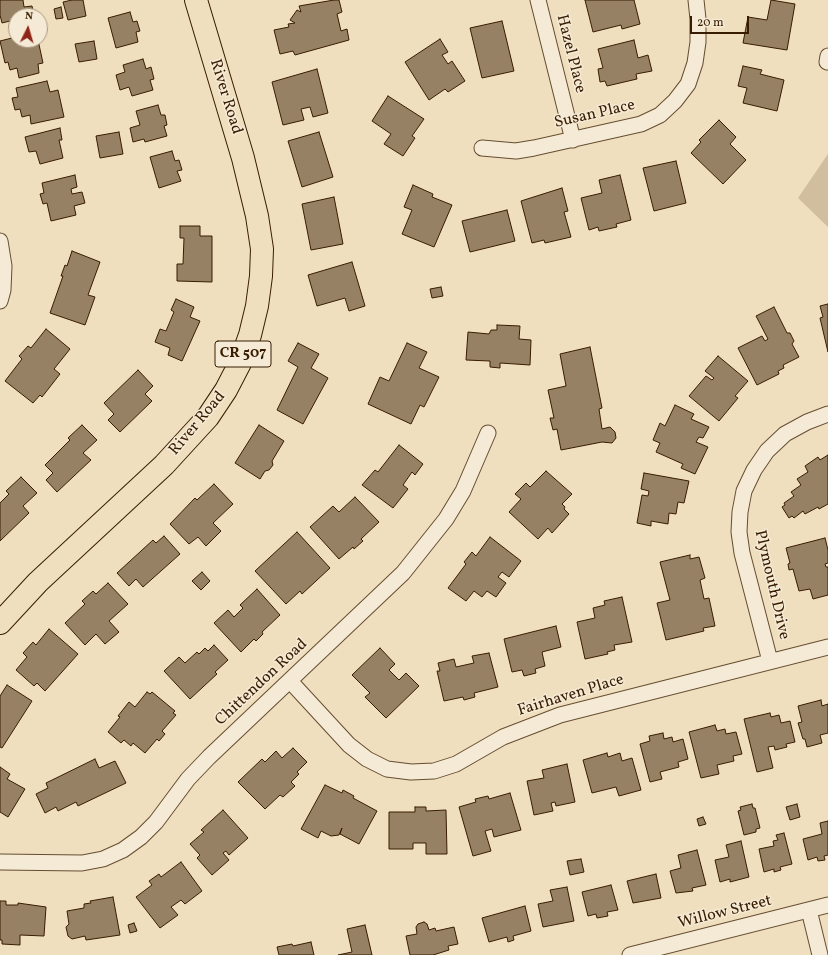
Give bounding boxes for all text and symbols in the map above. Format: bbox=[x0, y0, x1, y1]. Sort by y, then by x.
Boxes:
north arrow bbox=[8, 8, 48, 48]
scale bar bbox=[692, 8, 751, 34]
text: N bbox=[24, 9, 34, 24]
street label: Hazel Place bbox=[551, 13, 589, 95]
text: 20 m bbox=[697, 15, 724, 31]
street label: River Road bbox=[204, 57, 246, 137]
street label: Susan Place bbox=[553, 96, 637, 134]
road number: CR 507 bbox=[215, 341, 271, 367]
street label: River Road bbox=[166, 388, 230, 460]
street label: Plymouth Drive bbox=[749, 528, 793, 642]
street label: Chittendon Road bbox=[212, 635, 312, 731]
street label: Fairhaven Place bbox=[516, 671, 626, 721]
street label: Willow Street bbox=[676, 892, 774, 934]

